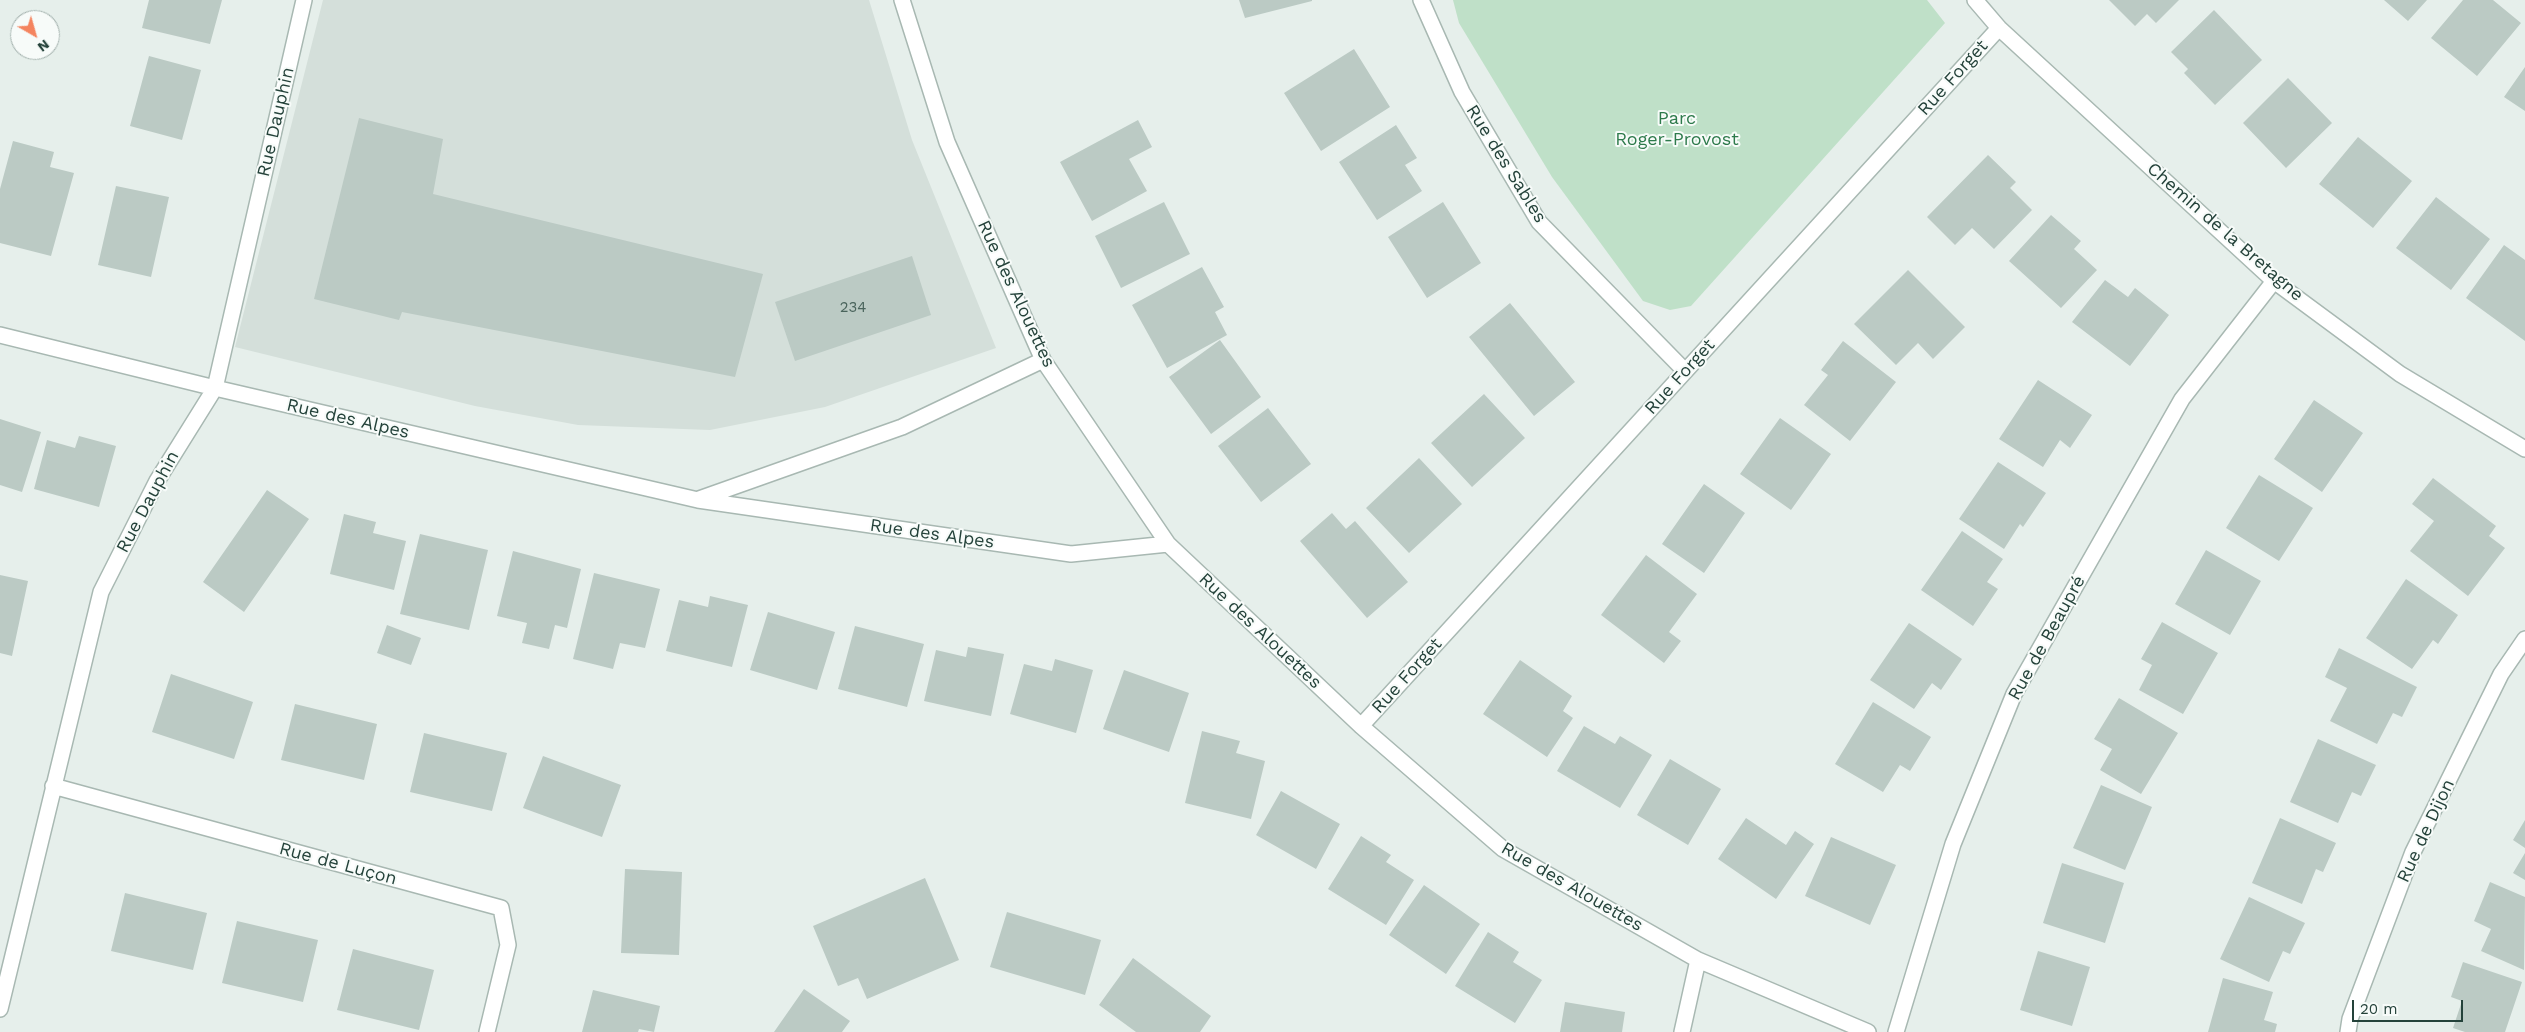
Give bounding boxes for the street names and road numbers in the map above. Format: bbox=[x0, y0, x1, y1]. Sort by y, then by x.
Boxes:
street label: Rue Forget bbox=[1913, 36, 1993, 120]
street label: Rue Dauphin bbox=[253, 65, 299, 179]
street label: Rue des Sables bbox=[1461, 101, 1551, 227]
street label: Chemin de la Bretagne bbox=[2142, 158, 2308, 306]
street label: Rue des Alouettes bbox=[972, 217, 1060, 371]
street label: Rue Forget bbox=[1640, 335, 1720, 419]
street label: Rue des Alpes bbox=[285, 394, 411, 444]
street label: Rue Dauphin bbox=[112, 447, 184, 557]
street label: Rue des Alpes bbox=[868, 515, 996, 553]
street label: Rue des Alouettes bbox=[1194, 569, 1326, 693]
street label: Rue de Beaupré bbox=[2004, 572, 2090, 704]
street label: Rue Forget bbox=[1367, 634, 1447, 718]
street label: Rue de Dijon bbox=[2393, 776, 2459, 886]
street label: Rue de Luçon bbox=[277, 838, 399, 890]
street label: Rue des Alouettes bbox=[1497, 838, 1647, 936]

